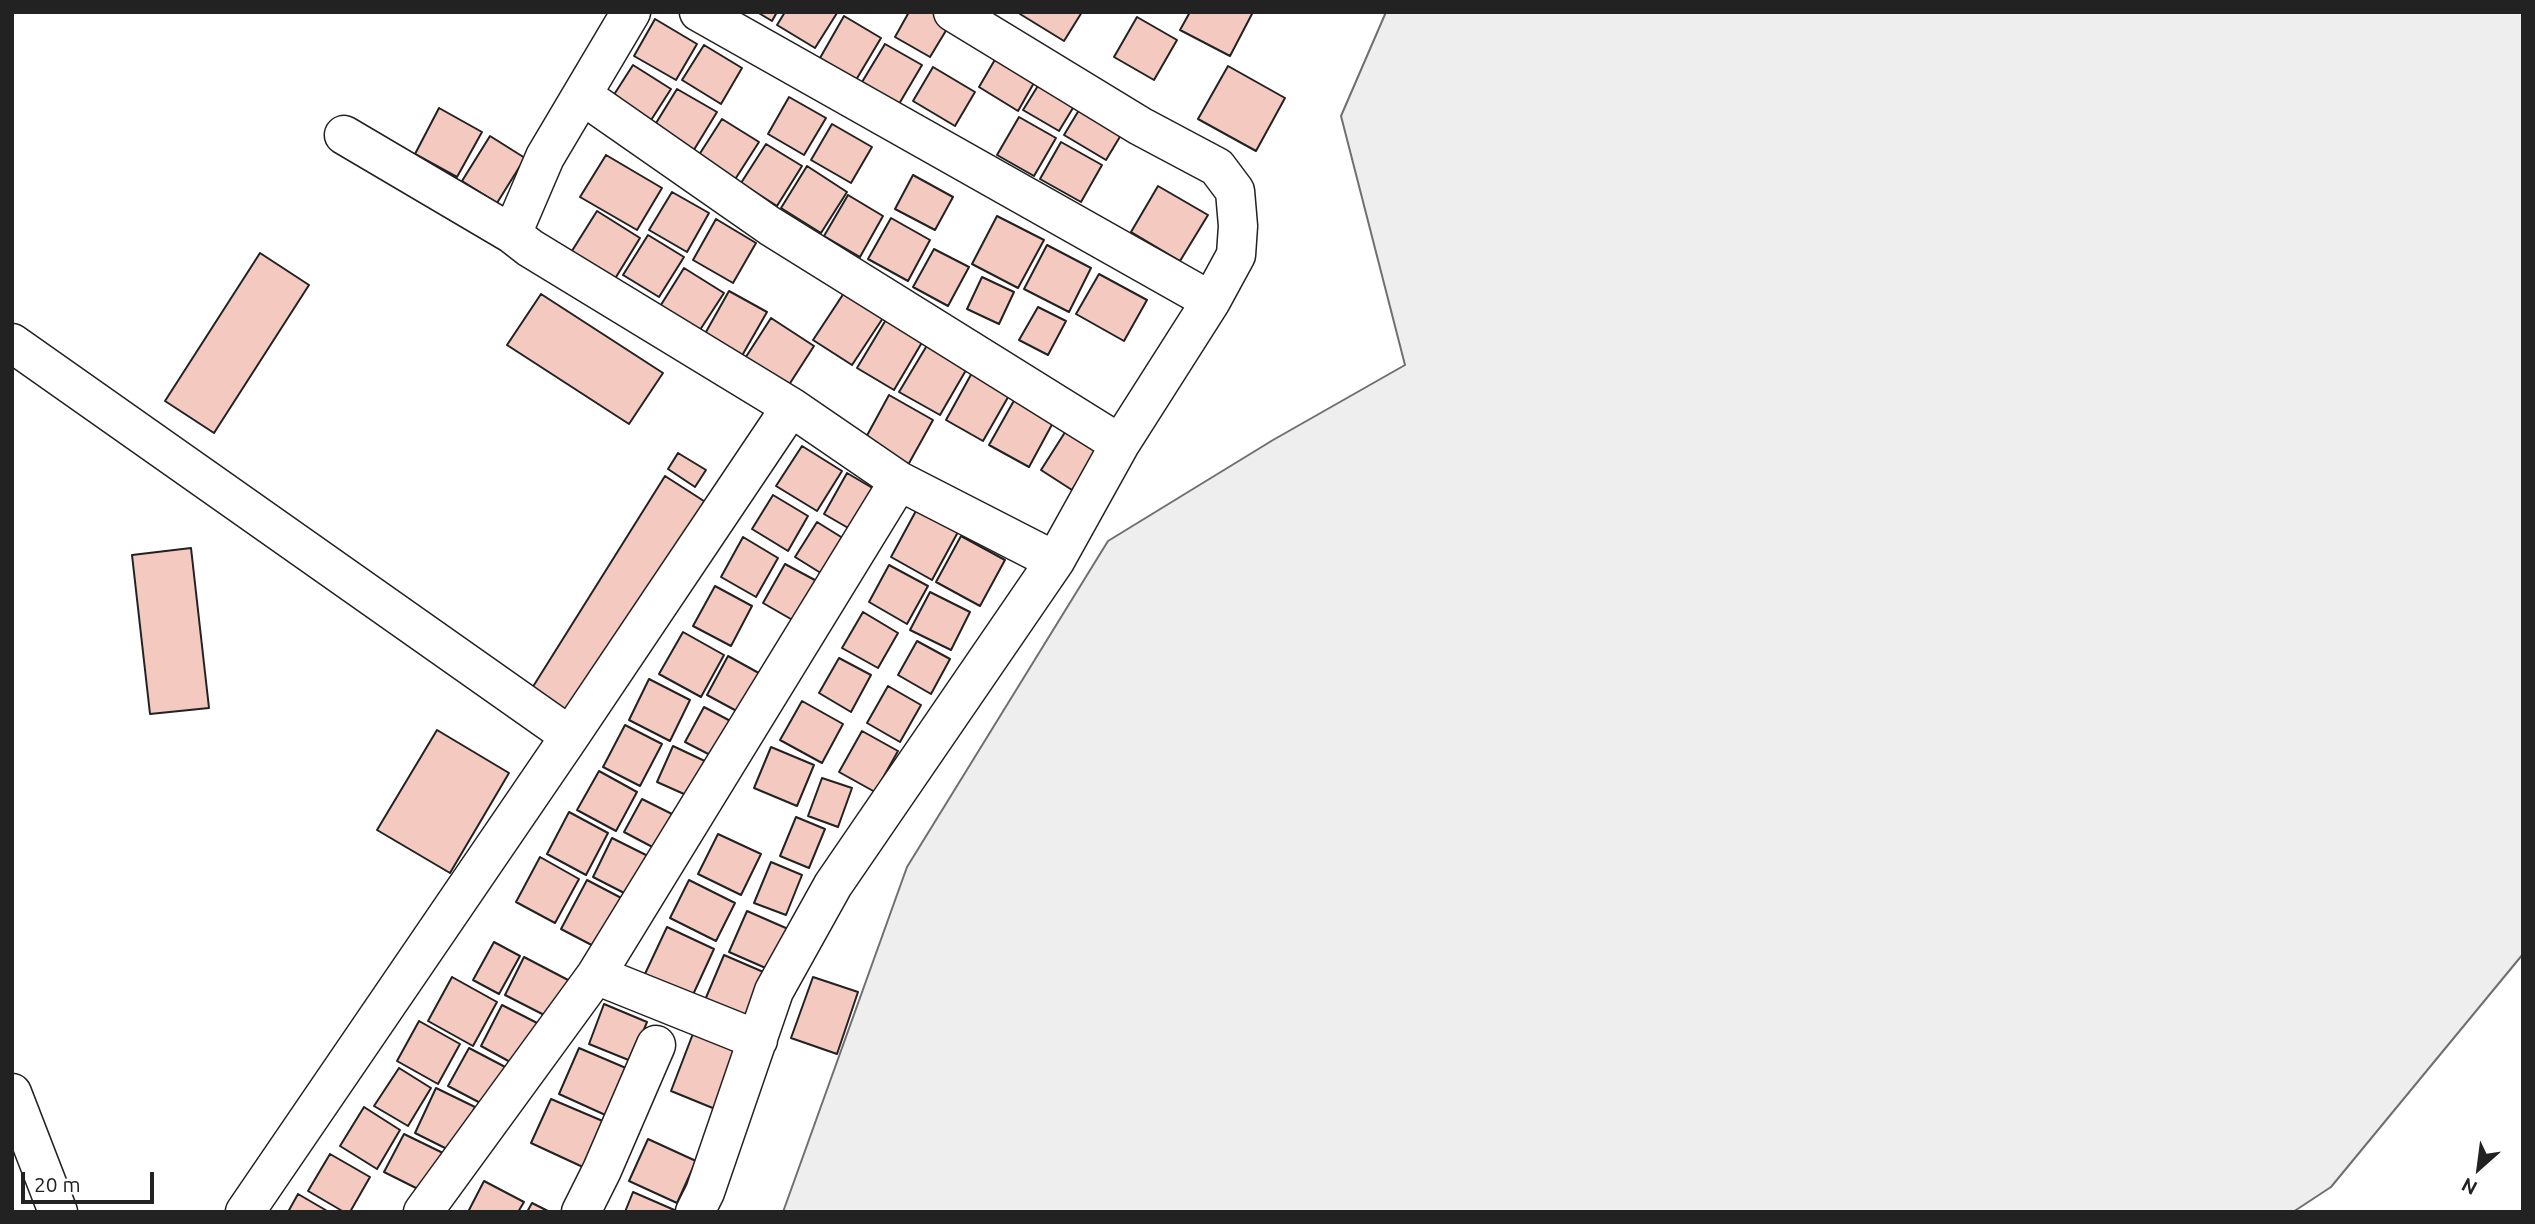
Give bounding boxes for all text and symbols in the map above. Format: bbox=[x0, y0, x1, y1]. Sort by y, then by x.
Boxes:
north arrow bbox=[2444, 1133, 2514, 1203]
scale bar bbox=[24, 1158, 158, 1202]
text: 20 m bbox=[34, 1172, 81, 1196]
text: N bbox=[2458, 1173, 2481, 1200]

